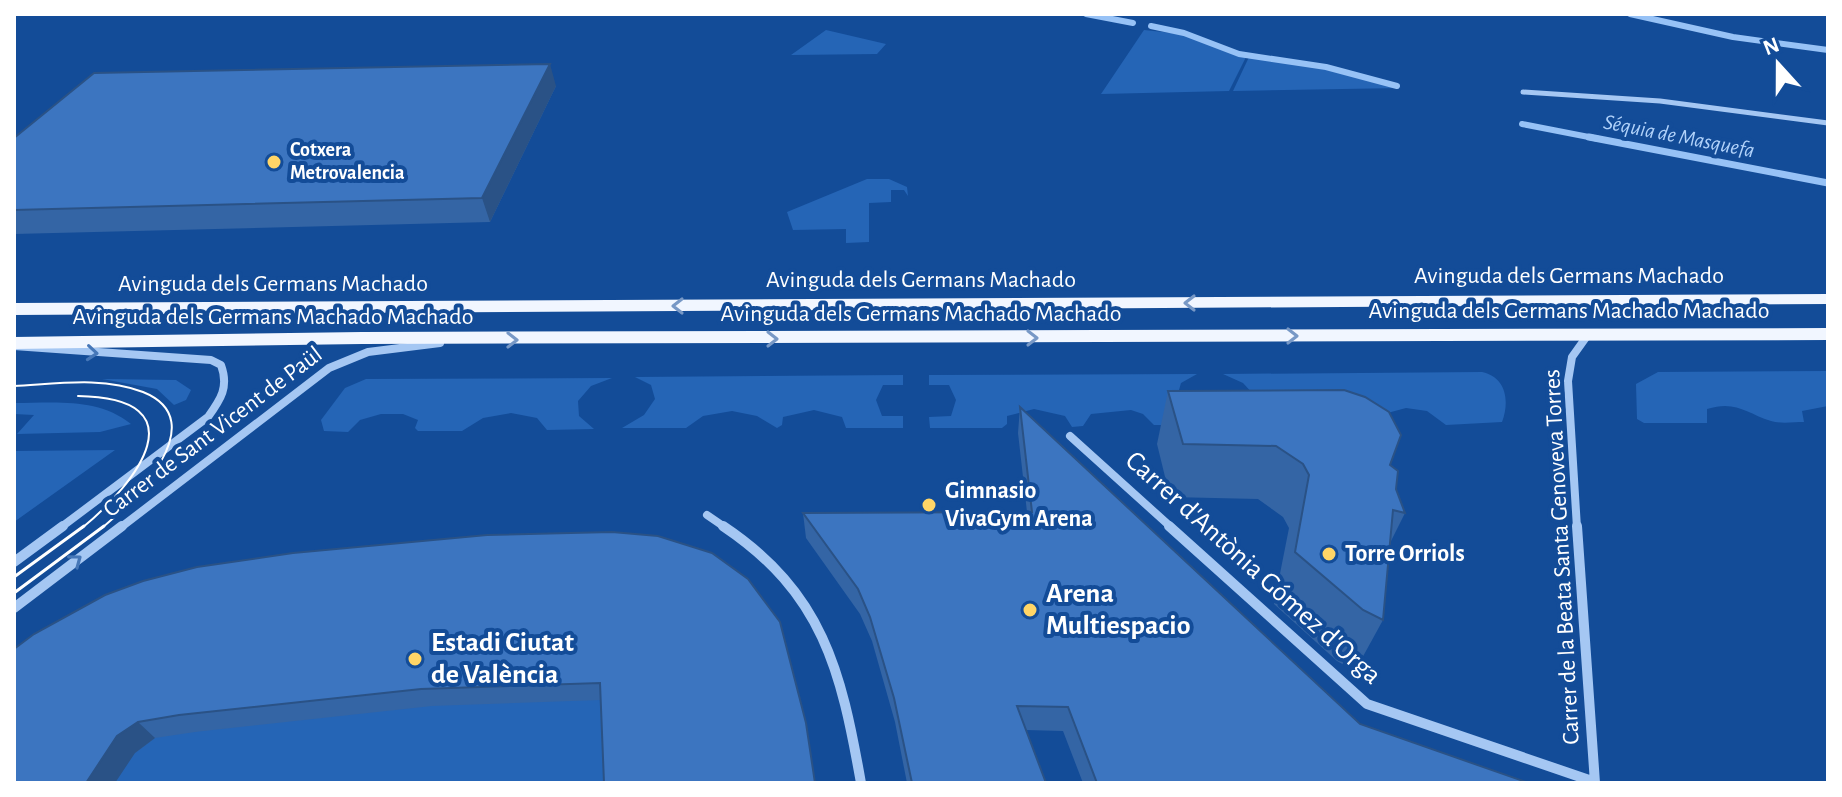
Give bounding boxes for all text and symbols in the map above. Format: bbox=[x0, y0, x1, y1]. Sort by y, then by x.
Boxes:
north arrow bbox=[1738, 24, 1818, 104]
text: N bbox=[1760, 33, 1782, 59]
water label: Séquia de Masquefa bbox=[1602, 111, 1756, 161]
place label: Cotxera Metrovalencia bbox=[290, 140, 405, 183]
marker: Cotxera Metrovalencia bbox=[265, 153, 283, 171]
street label: Avinguda dels Germans Machado bbox=[1414, 264, 1724, 288]
street label: Avinguda dels Germans Machado bbox=[766, 268, 1076, 292]
street label: Avinguda dels Germans Machado bbox=[118, 272, 428, 296]
one-way arrow bbox=[1183, 294, 1196, 311]
one-way arrow bbox=[671, 297, 684, 314]
street label: Avinguda dels Germans Machado Machado bbox=[1369, 299, 1769, 323]
street label: Avinguda dels Germans Machado Machado bbox=[721, 302, 1121, 326]
street label: Avinguda dels Germans Machado Machado bbox=[73, 305, 473, 329]
one-way arrow bbox=[1286, 328, 1299, 345]
one-way arrow bbox=[1026, 329, 1039, 347]
one-way arrow bbox=[766, 330, 779, 348]
one-way arrow bbox=[506, 331, 519, 349]
street label: Carrer de Sant Vicent de Paül bbox=[99, 342, 327, 522]
one-way arrow bbox=[86, 344, 99, 361]
street label: Carrer de la Beata Santa Genoveva Torres bbox=[1540, 369, 1584, 745]
street label: Carrer d'Antònia Gómez d'Orga bbox=[1120, 446, 1386, 690]
place label: Gimnasio VivaGym Arena bbox=[945, 479, 1093, 531]
marker: Gimnasio VivaGym Arena bbox=[920, 496, 938, 514]
place label: Torre Orriols bbox=[1345, 542, 1465, 566]
marker: Torre Orriols bbox=[1320, 545, 1338, 563]
one-way arrow bbox=[67, 556, 82, 570]
place label: Arena Multiespacio bbox=[1046, 580, 1190, 640]
marker: Arena Multiespacio bbox=[1021, 601, 1039, 619]
place label: Estadi Ciutat de València bbox=[431, 629, 575, 689]
marker: Estadi Ciutat de València bbox=[406, 650, 424, 668]

